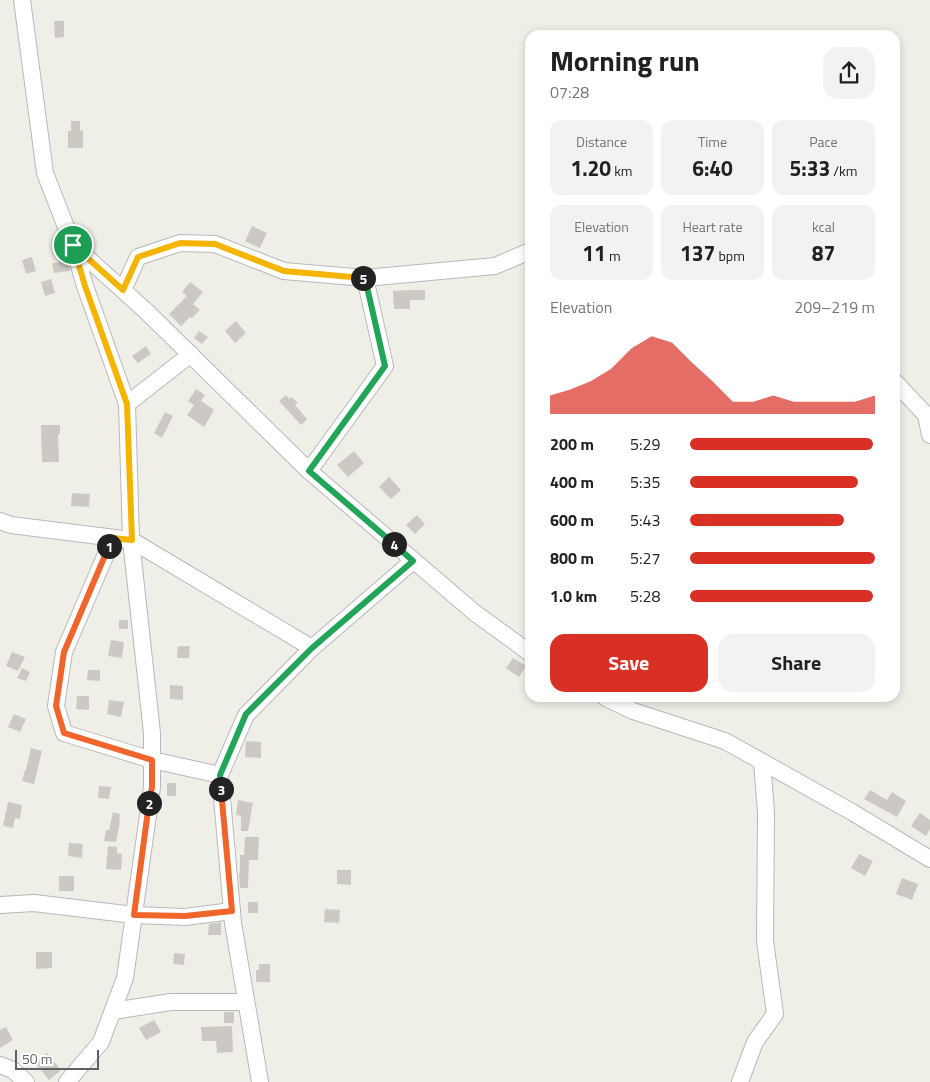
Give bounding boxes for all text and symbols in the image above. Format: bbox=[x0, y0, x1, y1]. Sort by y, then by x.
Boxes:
text: Morning run bbox=[550, 39, 700, 82]
button: share bbox=[823, 47, 875, 99]
text: 07:28 bbox=[550, 80, 589, 104]
text: Distance bbox=[576, 131, 627, 152]
text: Time bbox=[698, 131, 727, 152]
text: Pace bbox=[809, 131, 838, 152]
text: 1.20 bbox=[570, 152, 611, 184]
text: 6:40 bbox=[692, 152, 733, 184]
text: 5:33 bbox=[790, 152, 830, 184]
text: km bbox=[611, 160, 633, 181]
text: /km bbox=[830, 160, 857, 181]
text: Elevation bbox=[574, 216, 629, 237]
text: Heart rate bbox=[682, 216, 743, 237]
text: kcal bbox=[812, 216, 835, 237]
pin bbox=[52, 224, 94, 266]
icon: arrive bbox=[59, 231, 87, 259]
text: 11 bbox=[582, 237, 606, 269]
text: 137 bbox=[680, 237, 715, 269]
text: 87 bbox=[812, 237, 835, 269]
text: m bbox=[606, 245, 621, 266]
text: bpm bbox=[715, 245, 745, 266]
pin: 5 bbox=[350, 266, 376, 290]
text: 5 bbox=[360, 268, 367, 289]
text: Elevation bbox=[550, 295, 612, 319]
text: 209–219 m bbox=[794, 295, 875, 319]
text: 200 m bbox=[550, 432, 594, 456]
text: 5:29 bbox=[630, 432, 660, 456]
text: 400 m bbox=[550, 470, 594, 494]
text: 5:35 bbox=[630, 470, 660, 494]
text: 600 m bbox=[550, 508, 594, 532]
text: 5:43 bbox=[630, 508, 660, 532]
pin: 4 bbox=[382, 532, 406, 556]
pin: 1 bbox=[96, 534, 122, 558]
text: 4 bbox=[391, 534, 398, 555]
text: 1 bbox=[106, 536, 113, 557]
text: 800 m bbox=[550, 546, 594, 570]
text: 5:27 bbox=[630, 546, 660, 570]
text: 1.0 km bbox=[550, 584, 597, 608]
text: 5:28 bbox=[630, 584, 660, 608]
button: Save bbox=[550, 634, 708, 692]
button: Share bbox=[718, 634, 875, 692]
pin: 3 bbox=[208, 776, 234, 802]
text: 3 bbox=[218, 779, 225, 800]
pin: 2 bbox=[136, 790, 162, 816]
text: 2 bbox=[146, 793, 153, 814]
scale bar bbox=[15, 1047, 99, 1070]
text: 50 m bbox=[22, 1048, 52, 1069]

